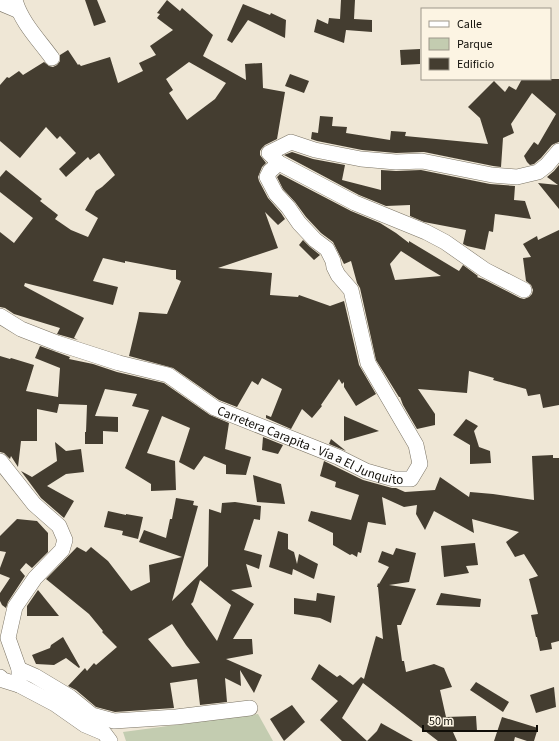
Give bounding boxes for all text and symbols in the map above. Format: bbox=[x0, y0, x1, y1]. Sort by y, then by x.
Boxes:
legend bbox=[421, 8, 551, 80]
text: Calle bbox=[457, 16, 482, 33]
text: Parque bbox=[457, 36, 493, 53]
text: Edificio bbox=[457, 56, 494, 73]
street label: Carretera Carapita - Vía a El Junquito bbox=[214, 402, 403, 489]
scale bar bbox=[423, 707, 537, 733]
text: 50 m bbox=[429, 713, 453, 730]

